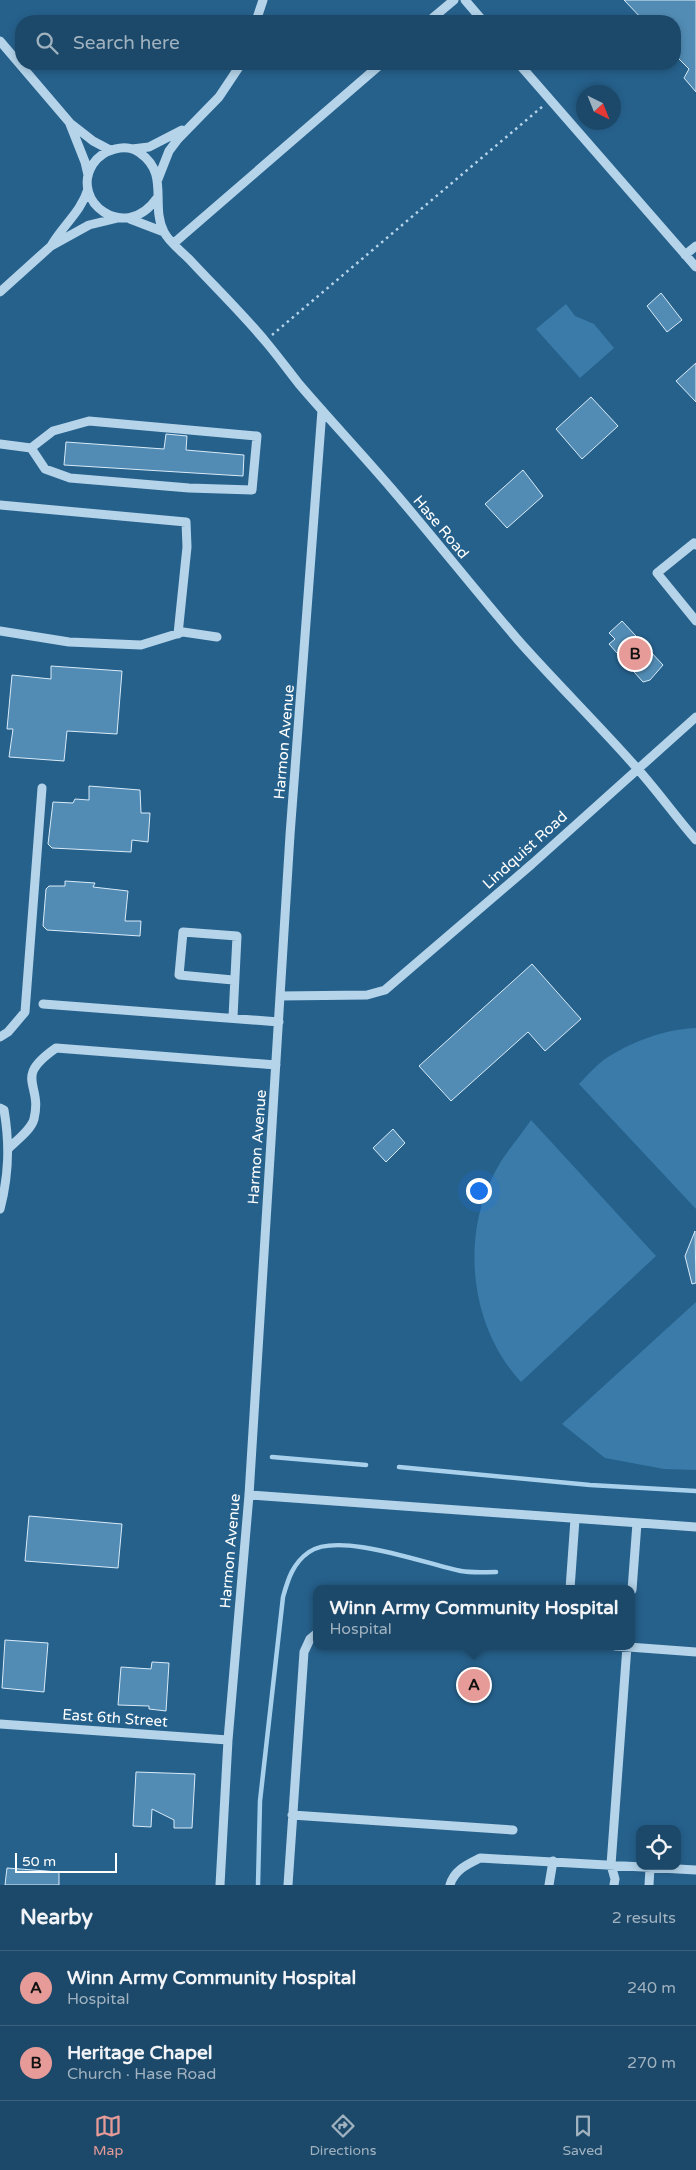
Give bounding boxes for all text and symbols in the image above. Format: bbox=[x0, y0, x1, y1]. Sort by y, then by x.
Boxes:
search box bbox=[15, 15, 681, 70]
icon: search bbox=[33, 29, 61, 57]
text: Search here bbox=[73, 32, 180, 54]
north arrow bbox=[576, 85, 621, 130]
street label: Hase Road bbox=[409, 492, 473, 562]
pin: B bbox=[619, 635, 651, 673]
street label: Harmon Avenue bbox=[270, 684, 298, 800]
street label: Lindquist Road bbox=[479, 807, 571, 893]
street label: Harmon Avenue bbox=[244, 1089, 270, 1205]
your location bbox=[466, 1178, 492, 1204]
street label: Harmon Avenue bbox=[216, 1493, 244, 1609]
popup bbox=[313, 1585, 635, 1650]
text: Winn Army Community Hospital bbox=[329, 1597, 619, 1619]
text: Hospital bbox=[329, 1619, 392, 1639]
pin: A bbox=[458, 1666, 490, 1704]
street label: East 6th Street bbox=[62, 1705, 169, 1731]
map controls bbox=[636, 1825, 681, 1870]
button: locate bbox=[636, 1825, 681, 1870]
scale bar bbox=[15, 1850, 118, 1873]
text: 50 m bbox=[22, 1853, 56, 1870]
text: Nearby bbox=[20, 1905, 93, 1930]
text: 2 results bbox=[612, 1908, 676, 1928]
text: Winn Army Community Hospital bbox=[67, 1967, 356, 1989]
text: A bbox=[30, 1978, 42, 1998]
text: 240 m bbox=[627, 1978, 676, 1998]
text: Hospital bbox=[67, 1989, 129, 2009]
text: Heritage Chapel bbox=[67, 2042, 212, 2064]
text: B bbox=[30, 2053, 42, 2073]
text: 270 m bbox=[627, 2053, 676, 2073]
text: Church · Hase Road bbox=[67, 2064, 216, 2084]
tab: Map bbox=[93, 2112, 123, 2159]
tab: Directions bbox=[309, 2112, 376, 2159]
tab: Saved bbox=[562, 2112, 603, 2159]

